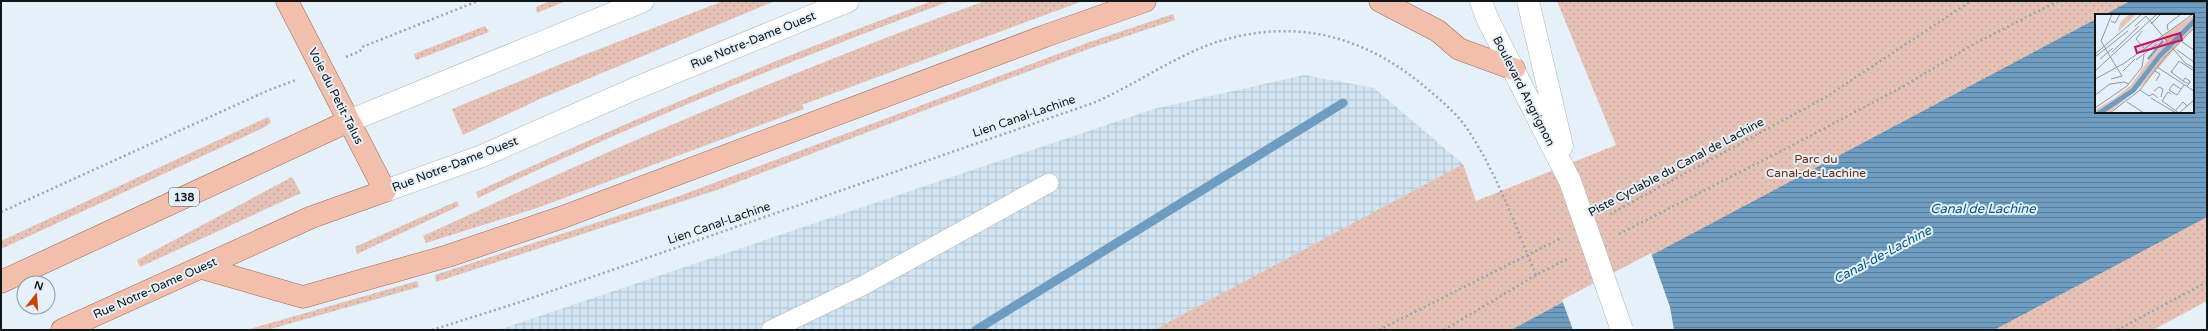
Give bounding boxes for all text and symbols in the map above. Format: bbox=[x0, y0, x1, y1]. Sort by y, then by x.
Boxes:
street label: Rue Notre-Dame Ouest bbox=[688, 8, 818, 72]
inset map bbox=[2095, 14, 2194, 113]
street label: Boulevard Angrignon bbox=[1490, 34, 1558, 148]
street label: Voie du Petit-Talus bbox=[306, 46, 366, 147]
street label: Lien Canal-Lachine bbox=[971, 92, 1077, 140]
street label: Piste Cyclable du Canal de Lachine bbox=[1586, 114, 1766, 219]
street label: Rue Notre-Dame Ouest bbox=[390, 133, 520, 195]
park label: Parc du Canal-de-Lachine bbox=[1766, 152, 1866, 180]
road number: 138 bbox=[169, 188, 199, 206]
street label: Lien Canal-Lachine bbox=[666, 199, 772, 247]
water label: Canal de Lachine bbox=[1930, 201, 2036, 217]
water label: Canal-de-Lachine bbox=[1831, 222, 1935, 287]
street label: Rue Notre-Dame Ouest bbox=[91, 254, 219, 322]
north arrow bbox=[16, 275, 56, 315]
text: N bbox=[33, 278, 45, 293]

